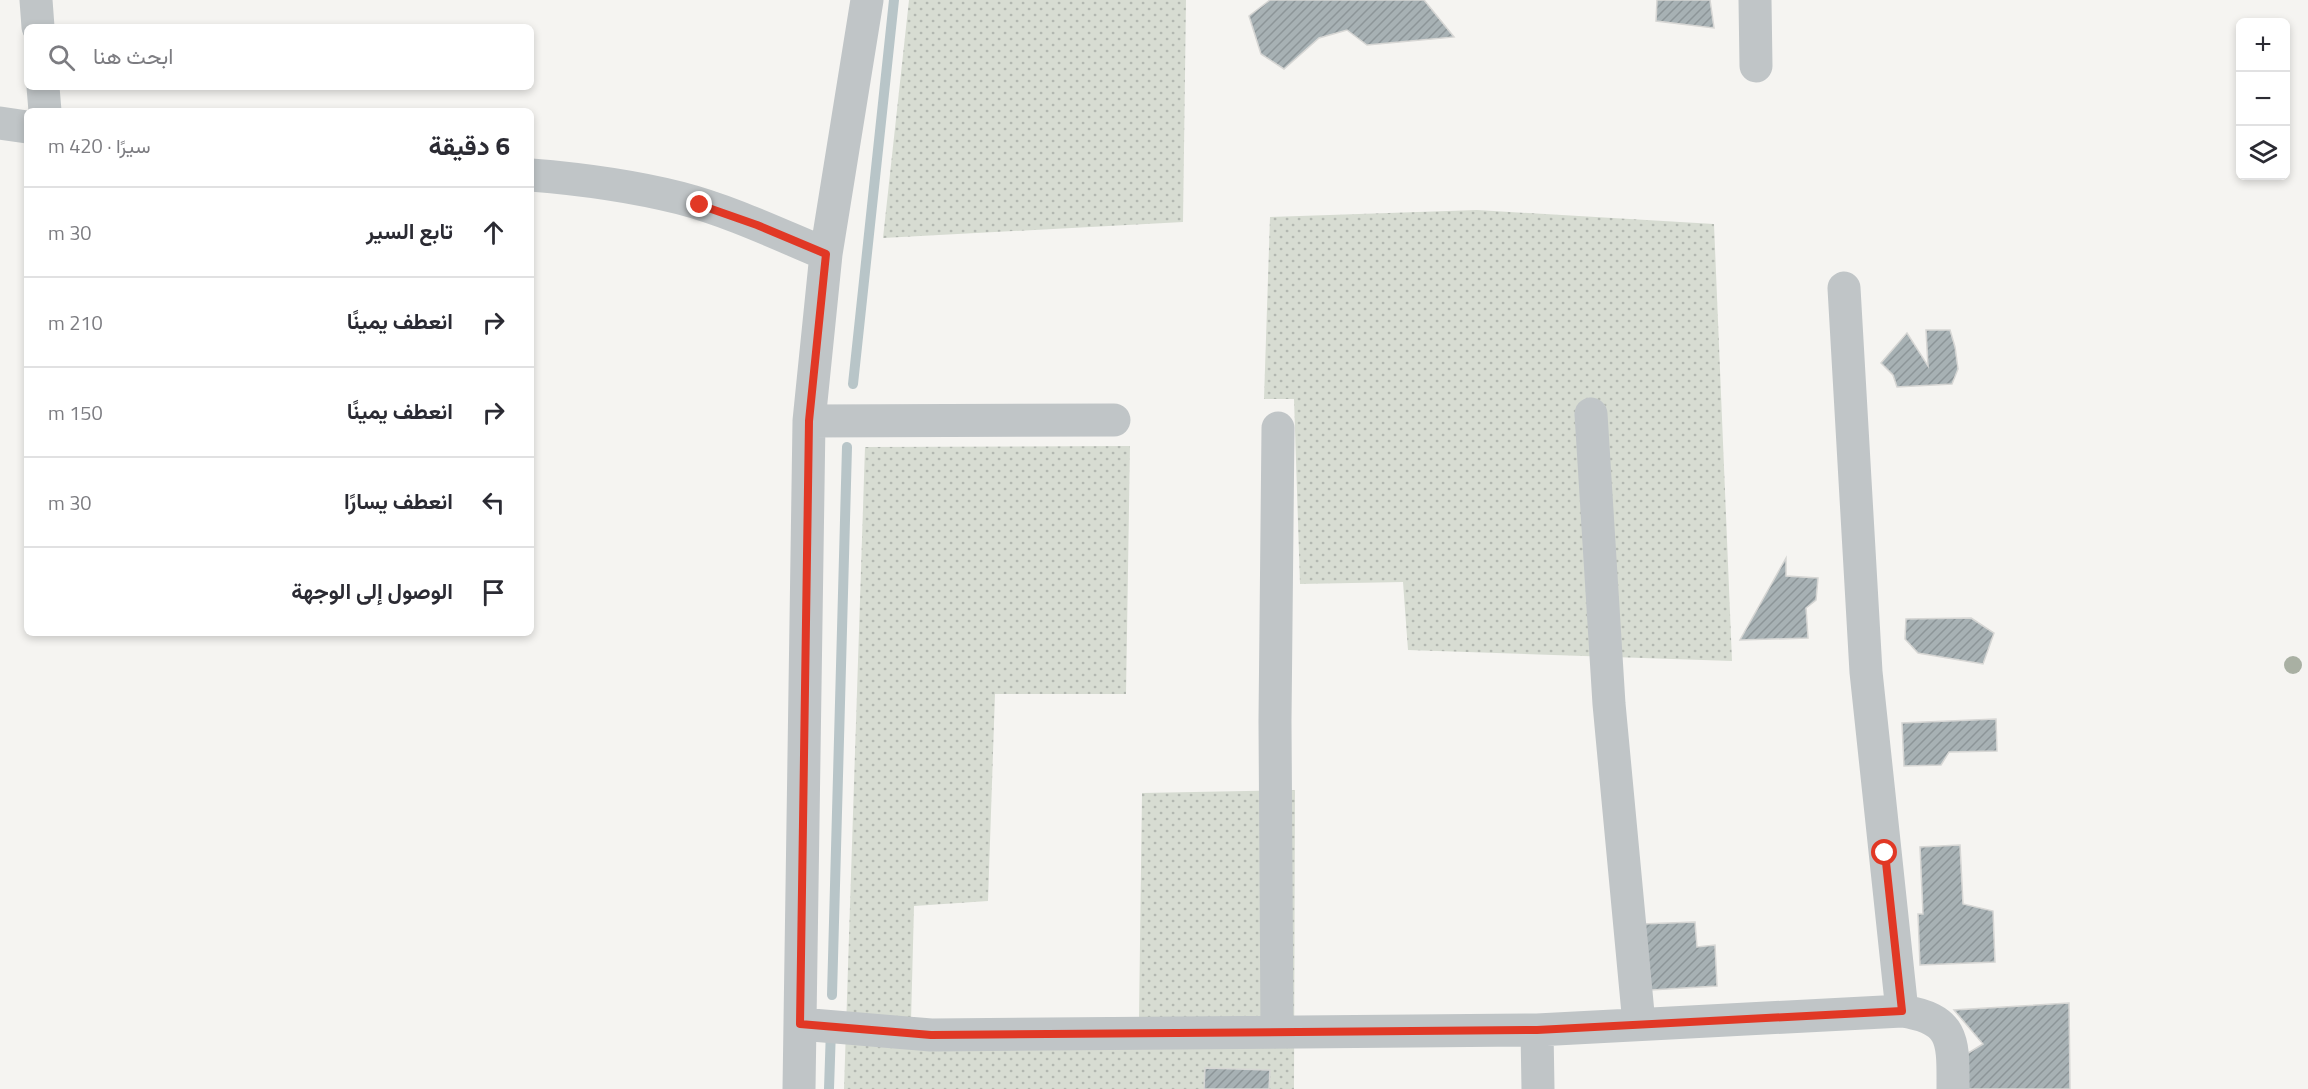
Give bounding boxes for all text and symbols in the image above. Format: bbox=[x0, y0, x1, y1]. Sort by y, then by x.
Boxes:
map controls bbox=[2236, 18, 2290, 180]
button: + bbox=[2236, 18, 2290, 72]
search box bbox=[24, 24, 534, 90]
text: ابحث هنا bbox=[93, 39, 173, 73]
icon: search bbox=[45, 41, 78, 74]
button: − bbox=[2236, 72, 2290, 126]
text: 6 دقيقة bbox=[428, 126, 510, 165]
button: layers bbox=[2236, 126, 2290, 180]
text: سيرًا · 420 m bbox=[48, 130, 151, 161]
route end bbox=[686, 191, 712, 217]
text: تابع السير bbox=[366, 214, 453, 248]
icon: ahead bbox=[477, 216, 510, 249]
text: 30 m bbox=[48, 217, 92, 248]
text: انعطف يمينًا bbox=[347, 304, 453, 338]
icon: right bbox=[477, 306, 510, 339]
text: 210 m bbox=[48, 307, 103, 338]
text: انعطف يمينًا bbox=[347, 394, 453, 428]
icon: right bbox=[477, 396, 510, 429]
text: 150 m bbox=[48, 397, 103, 428]
text: انعطف يسارًا bbox=[344, 484, 453, 518]
icon: left bbox=[477, 486, 510, 519]
text: 30 m bbox=[48, 487, 92, 518]
text: الوصول إلى الوجهة bbox=[291, 574, 453, 608]
icon: arrive bbox=[477, 576, 510, 609]
route start bbox=[1871, 839, 1897, 865]

